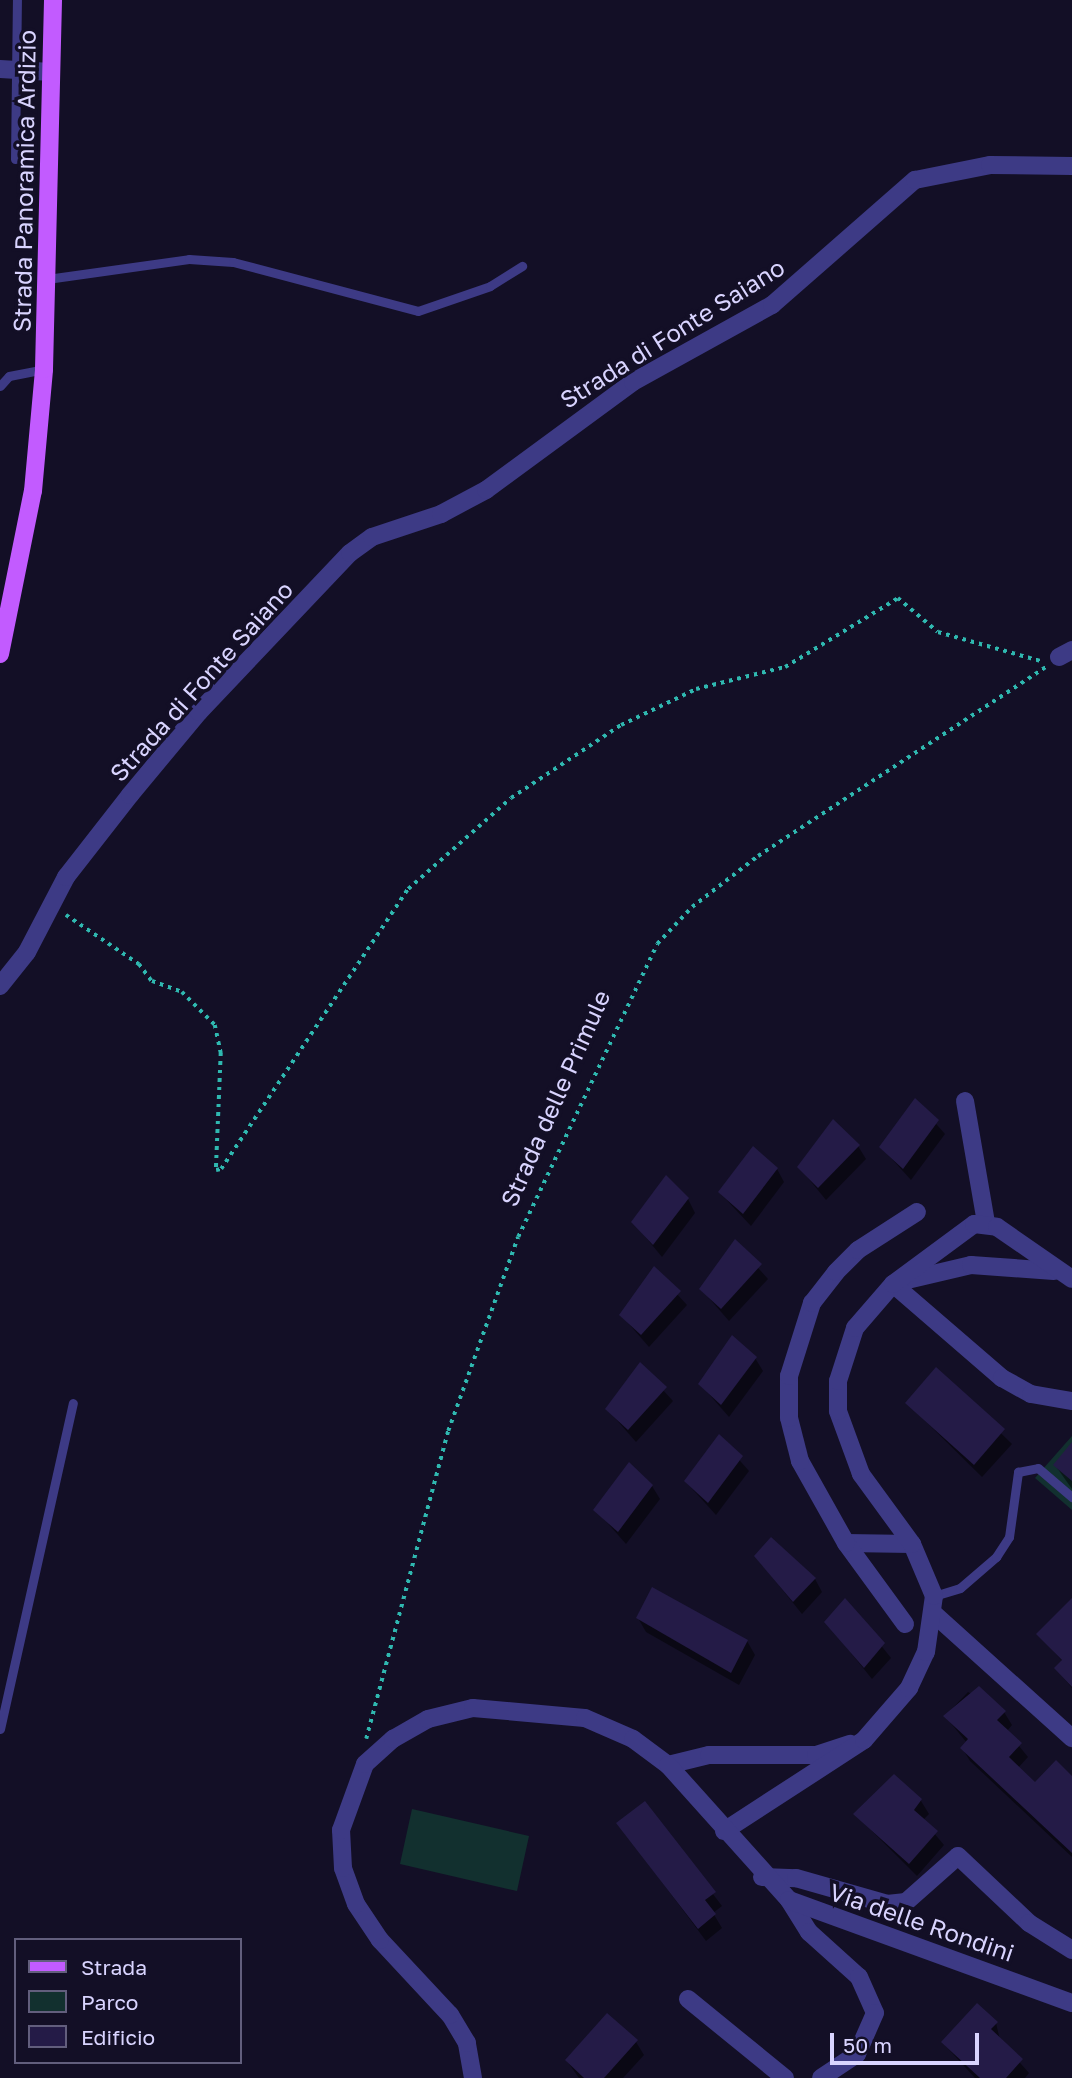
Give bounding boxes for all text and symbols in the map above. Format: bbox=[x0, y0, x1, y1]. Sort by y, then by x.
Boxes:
street label: Strada Panoramica Ardizio bbox=[7, 30, 41, 332]
street label: Strada di Fonte Saiano bbox=[554, 252, 790, 414]
street label: Strada di Fonte Saiano bbox=[104, 575, 298, 787]
street label: Strada delle Primule bbox=[494, 985, 616, 1211]
street label: Via delle Rondini bbox=[826, 1877, 1018, 1967]
legend bbox=[14, 1938, 242, 2064]
text: Strada bbox=[81, 1954, 147, 1980]
text: Parco bbox=[81, 1989, 138, 2015]
scale bar bbox=[834, 2018, 983, 2062]
text: Edificio bbox=[81, 2024, 155, 2050]
text: 50 m bbox=[843, 2032, 892, 2058]

